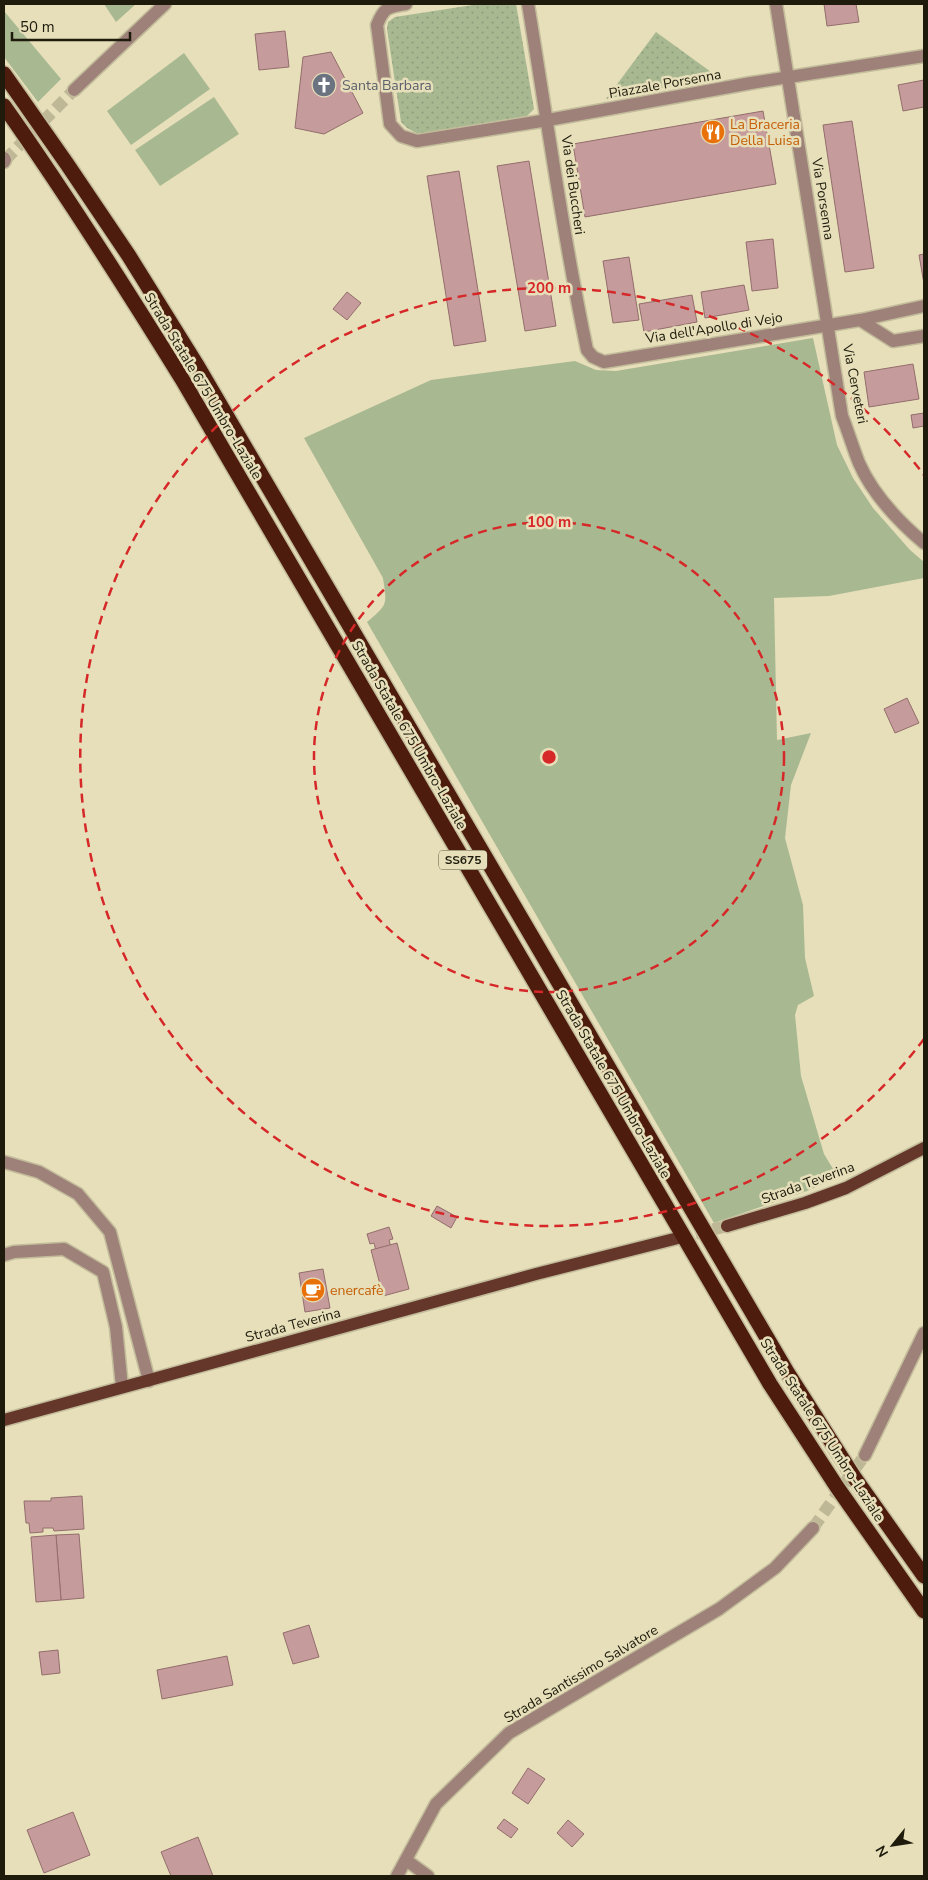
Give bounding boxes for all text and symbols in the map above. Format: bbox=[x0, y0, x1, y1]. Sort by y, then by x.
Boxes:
scale bar bbox=[12, 10, 130, 42]
text: 50 m bbox=[20, 17, 55, 37]
street label: Piazzale Porsenna bbox=[607, 65, 723, 103]
church icon: Santa Barbara bbox=[311, 72, 337, 98]
place label: Santa Barbara bbox=[342, 76, 432, 95]
place label: La Braceria Della Luisa bbox=[730, 115, 800, 150]
restaurant icon: La Braceria Della Luisa bbox=[700, 119, 726, 145]
street label: Via dei Buccheri bbox=[556, 133, 589, 236]
street label: Via Porsenna bbox=[807, 156, 839, 241]
text: 200 m bbox=[527, 278, 571, 298]
street label: Strada Statale 675 Umbro-Laziale bbox=[139, 289, 267, 483]
street label: Via dell'Apollo di Vejo bbox=[643, 308, 784, 348]
street label: Via Cerveteri bbox=[838, 342, 872, 425]
text: 100 m bbox=[527, 512, 571, 532]
street label: Strada Statale 675 Umbro-Laziale bbox=[347, 637, 471, 833]
centre of rings bbox=[540, 748, 558, 766]
road number: SS675 bbox=[439, 850, 487, 870]
street label: Strada Statale 675 Umbro-Laziale bbox=[551, 986, 675, 1182]
street label: Strada Teverina bbox=[759, 1157, 857, 1209]
cafe icon: enercafè bbox=[300, 1277, 326, 1303]
place label: enercafè bbox=[330, 1281, 384, 1300]
street label: Strada Teverina bbox=[243, 1303, 343, 1347]
street label: Strada Statale 675 Umbro-Laziale bbox=[755, 1335, 889, 1525]
street label: Strada Santissimo Salvatore bbox=[500, 1620, 662, 1728]
north arrow bbox=[868, 1820, 918, 1870]
text: N bbox=[871, 1842, 893, 1861]

